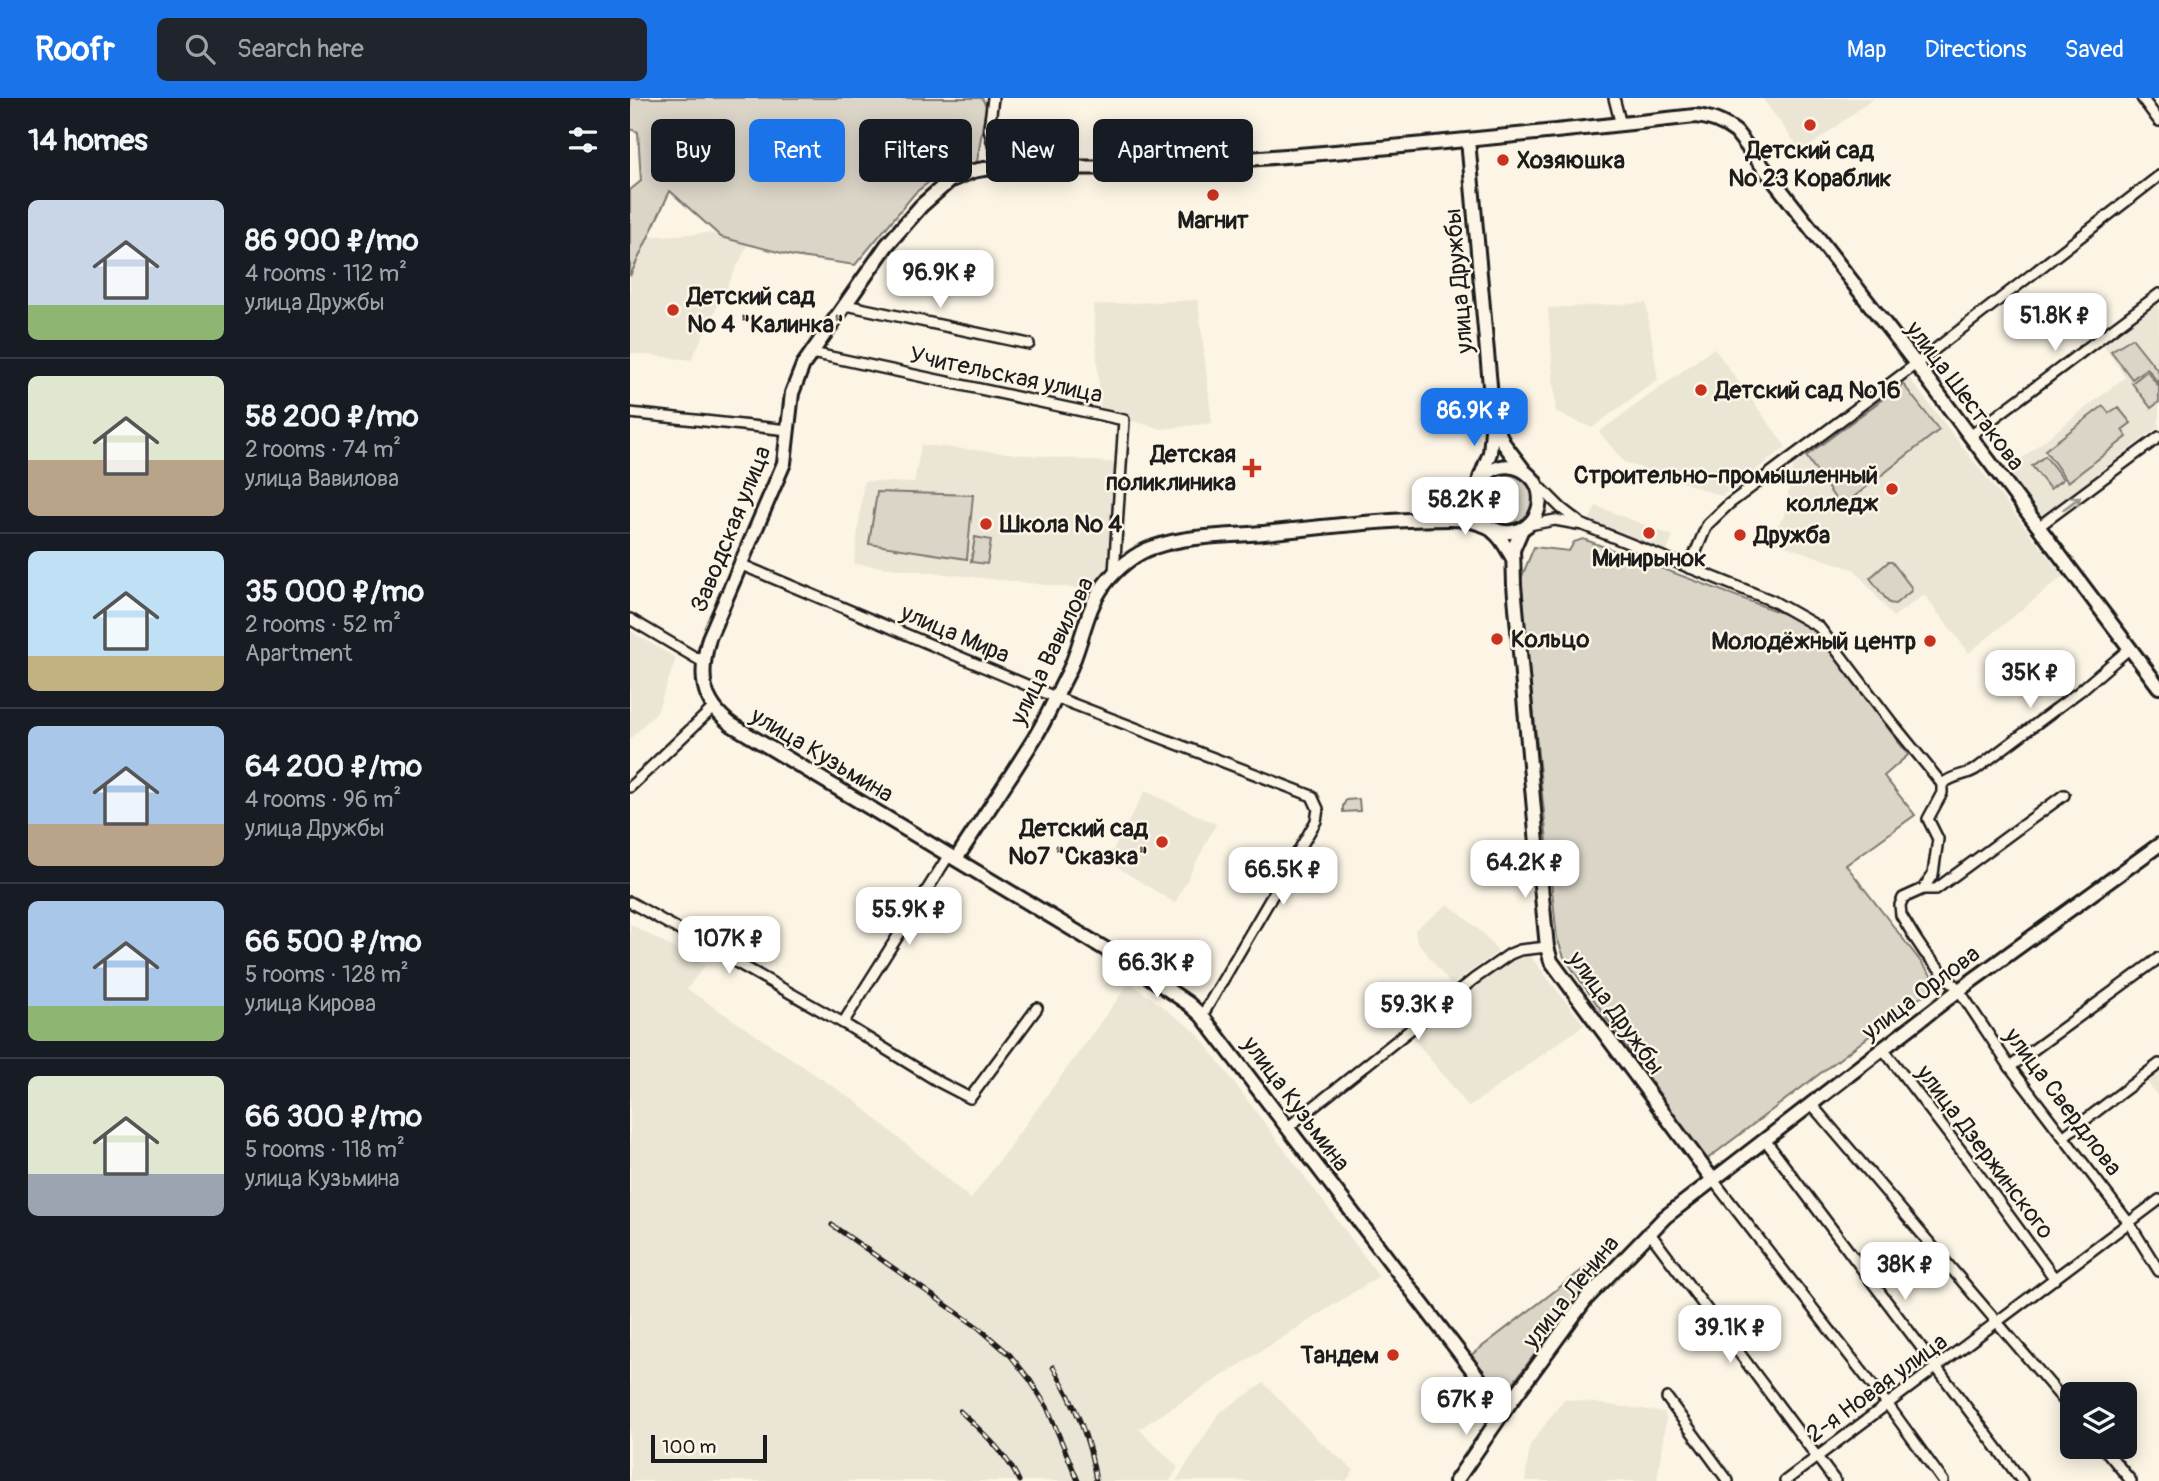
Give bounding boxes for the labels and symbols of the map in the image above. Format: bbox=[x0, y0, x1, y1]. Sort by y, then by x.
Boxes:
marker: Детский сад № 23 Кораблик bbox=[1802, 117, 1818, 133]
place label: Детский сад № 23 Кораблик bbox=[1728, 136, 1892, 193]
place label: Хозяюшка bbox=[1517, 146, 1625, 175]
marker: Хозяюшка bbox=[1495, 152, 1511, 168]
marker: Магнит bbox=[1205, 187, 1221, 203]
place label: Магнит bbox=[1177, 206, 1250, 235]
street label: улица Дружбы bbox=[1438, 207, 1480, 356]
pin: 96.9K ₽ bbox=[875, 250, 1005, 310]
place label: Детский сад № 4 "Калинка" bbox=[685, 282, 844, 339]
pin: 51.8K ₽ bbox=[1990, 294, 2120, 353]
marker: Детский сад № 4 "Калинка" bbox=[665, 302, 681, 318]
street label: улица Шестакова bbox=[1899, 315, 2031, 476]
street label: Учительская улица bbox=[907, 340, 1105, 410]
place label: Детский сад №16 bbox=[1713, 376, 1901, 405]
marker: Детский сад №16 bbox=[1693, 382, 1709, 398]
pin: 86.9K ₽ bbox=[1409, 388, 1539, 448]
place label: Детская поликлиника bbox=[1106, 440, 1236, 497]
street label: Заводская улица bbox=[684, 442, 778, 616]
marker: Детская поликлиника bbox=[1242, 458, 1262, 478]
place label: Строительно-промышленный колледж bbox=[1574, 461, 1879, 518]
pin: 58.2K ₽ bbox=[1400, 478, 1530, 537]
marker: Строительно-промышленный колледж bbox=[1884, 481, 1900, 497]
one-way arrow bbox=[2062, 495, 2081, 510]
place label: Школа № 4 bbox=[999, 510, 1122, 539]
marker: Школа № 4 bbox=[978, 516, 994, 532]
place label: Дружба bbox=[1752, 521, 1830, 550]
marker: Минирынок bbox=[1641, 525, 1657, 541]
marker: Дружба bbox=[1732, 527, 1748, 543]
place label: Минирынок bbox=[1592, 544, 1706, 573]
street label: улица Вавилова bbox=[1003, 572, 1100, 730]
street label: улица Мира bbox=[895, 598, 1014, 670]
place label: Кольцо bbox=[1511, 625, 1589, 654]
place label: Молодёжный центр bbox=[1711, 627, 1916, 656]
marker: Кольцо bbox=[1489, 631, 1505, 647]
marker: Молодёжный центр bbox=[1922, 633, 1938, 649]
pin: 35K ₽ bbox=[1981, 650, 2079, 710]
street label: улица Кузьмина bbox=[745, 701, 899, 809]
place label: Детский сад №7 "Сказка" bbox=[1008, 814, 1149, 871]
marker: Детский сад №7 "Сказка" bbox=[1154, 834, 1170, 850]
pin: 64.2K ₽ bbox=[1460, 840, 1590, 900]
pin: 66.5K ₽ bbox=[1218, 848, 1348, 907]
pin: 55.9K ₽ bbox=[844, 888, 974, 947]
pin: 107K ₽ bbox=[672, 916, 786, 976]
street label: улица Орлова bbox=[1856, 939, 1986, 1047]
pin: 66.3K ₽ bbox=[1092, 940, 1222, 1000]
street label: улица Дружбы bbox=[1561, 945, 1670, 1080]
pin: 59.3K ₽ bbox=[1353, 982, 1483, 1042]
street label: улица Свердлова bbox=[1997, 1022, 2128, 1182]
street label: улица Кузьмина bbox=[1235, 1030, 1356, 1177]
street label: улица Дзержинского bbox=[1909, 1058, 2060, 1245]
street label: улица Ленина bbox=[1516, 1230, 1625, 1355]
pin: 38K ₽ bbox=[1856, 1242, 1954, 1302]
pin: 39.1K ₽ bbox=[1665, 1306, 1795, 1365]
street label: 2-я Новая улица bbox=[1801, 1327, 1953, 1449]
place label: Тандем bbox=[1299, 1341, 1379, 1370]
marker: Тандем bbox=[1385, 1347, 1401, 1363]
pin: 67K ₽ bbox=[1417, 1378, 1515, 1437]
scale bar bbox=[651, 1432, 766, 1464]

